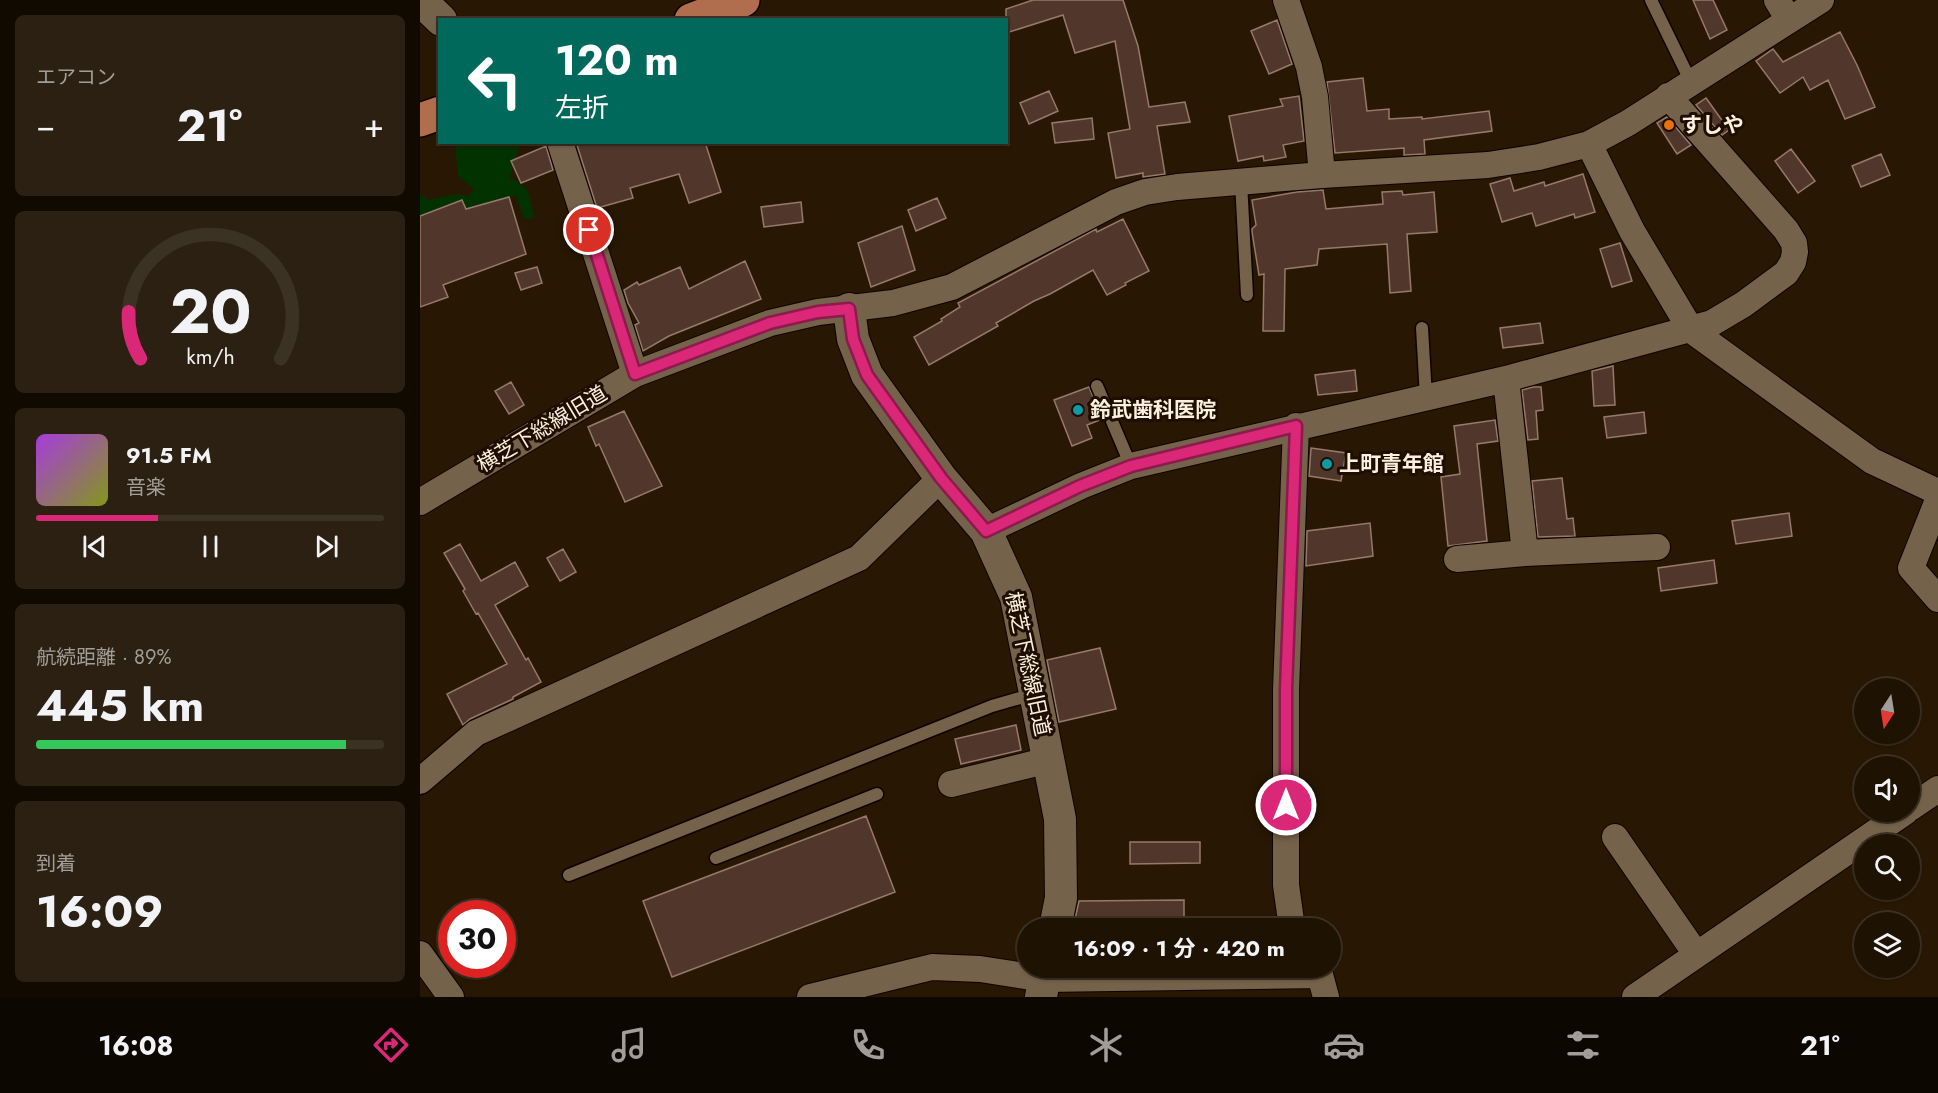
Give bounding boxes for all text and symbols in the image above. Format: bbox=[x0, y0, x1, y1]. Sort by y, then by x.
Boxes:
text: 120 m bbox=[555, 30, 679, 91]
icon: left bbox=[456, 42, 534, 120]
text: エアコン bbox=[36, 63, 116, 92]
text: 左折 bbox=[555, 88, 609, 127]
text: 21° bbox=[177, 93, 242, 158]
text: − bbox=[36, 102, 55, 149]
text: + bbox=[364, 102, 384, 149]
place label: すしや bbox=[1681, 110, 1744, 140]
marker: すしや bbox=[1662, 118, 1676, 132]
pin bbox=[563, 204, 614, 255]
icon: arrive bbox=[572, 213, 605, 246]
text: 20 bbox=[169, 266, 251, 356]
text: km/h bbox=[186, 342, 234, 373]
street label: 横芝下総線旧道 bbox=[471, 378, 613, 480]
place label: 鈴武歯科医院 bbox=[1090, 395, 1216, 425]
marker: 鈴武歯科医院 bbox=[1071, 403, 1085, 417]
text: 91.5 FM bbox=[126, 439, 212, 471]
place label: 上町青年館 bbox=[1339, 449, 1444, 479]
marker: 上町青年館 bbox=[1320, 457, 1334, 471]
text: 音楽 bbox=[126, 473, 166, 502]
icon: previous bbox=[78, 530, 111, 563]
icon: pause bbox=[194, 530, 227, 563]
icon: next bbox=[310, 530, 343, 563]
street label: 横芝下総線旧道 bbox=[998, 589, 1058, 739]
text: 航続距離 · 89% bbox=[36, 643, 171, 672]
text: 445 km bbox=[36, 673, 204, 738]
north arrow bbox=[1854, 678, 1920, 744]
map controls bbox=[1854, 678, 1920, 978]
button: sound bbox=[1854, 756, 1920, 822]
position arrow bbox=[1254, 773, 1318, 837]
button: search bbox=[1854, 834, 1920, 900]
text: 到着 bbox=[36, 849, 76, 878]
text: 16:09 bbox=[36, 879, 163, 944]
speed limit sign: 30 bbox=[438, 900, 516, 978]
button: layers bbox=[1854, 912, 1920, 978]
text: 16:09 · 1 分 · 420 m bbox=[1073, 932, 1285, 964]
icon: directions bbox=[370, 1024, 412, 1066]
icon: music bbox=[608, 1024, 650, 1066]
icon: phone bbox=[847, 1024, 889, 1066]
icon: climate bbox=[1085, 1024, 1127, 1066]
icon: car bbox=[1323, 1024, 1365, 1066]
icon: filters bbox=[1562, 1024, 1604, 1066]
text: 16:08 bbox=[98, 1026, 174, 1065]
text: 21° bbox=[1800, 1026, 1840, 1065]

